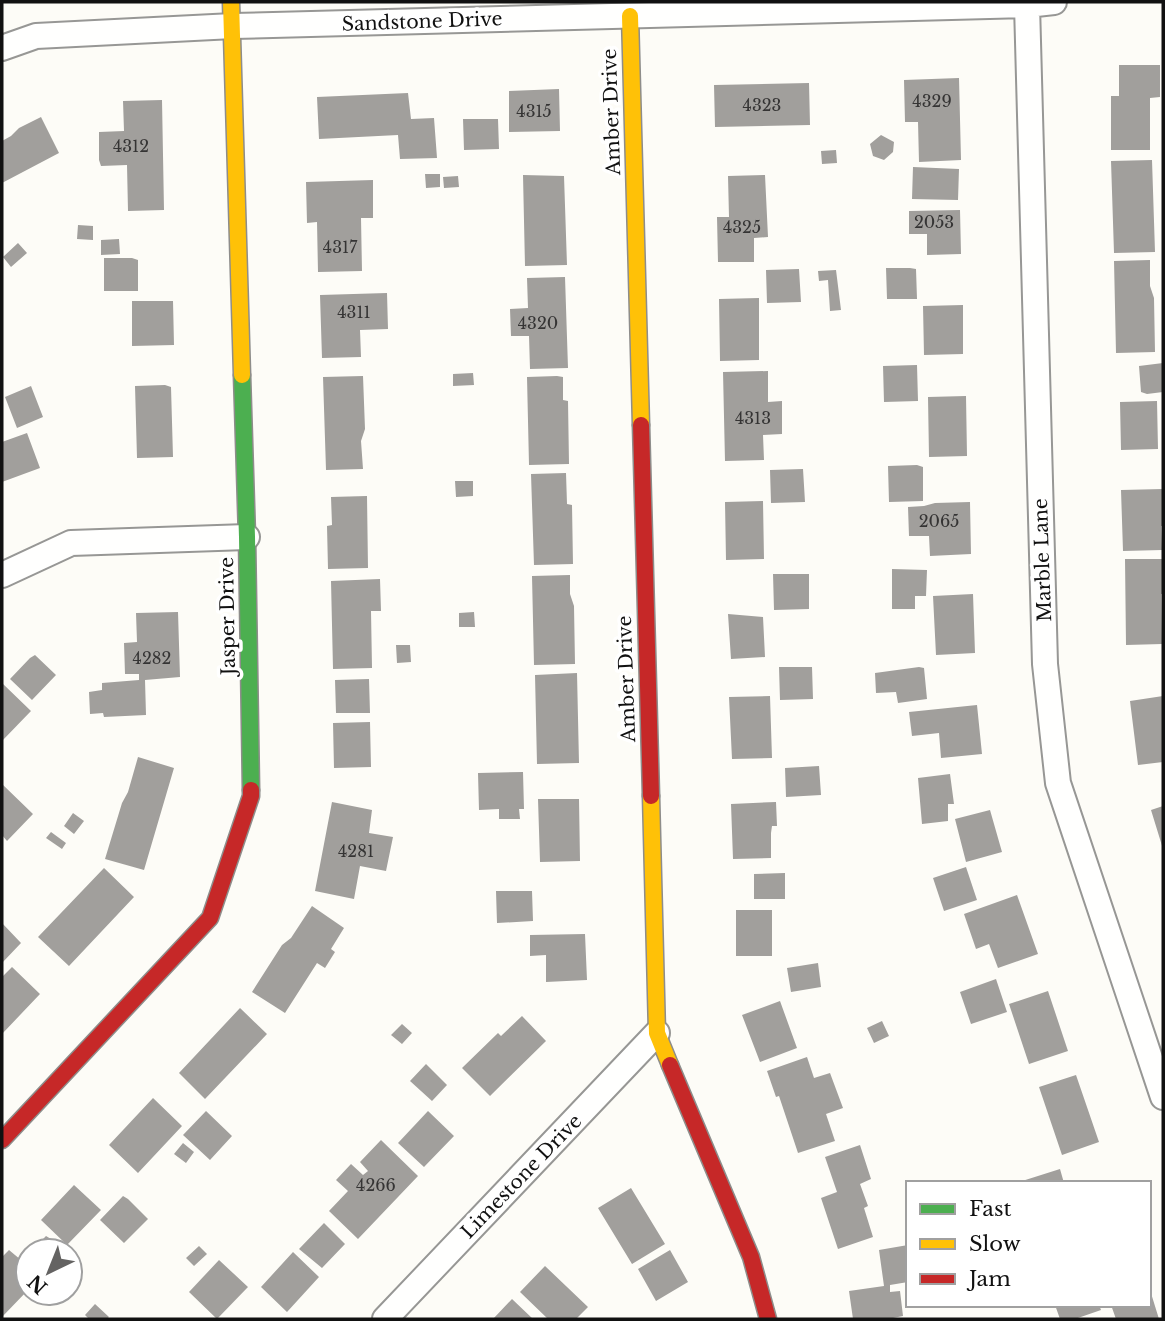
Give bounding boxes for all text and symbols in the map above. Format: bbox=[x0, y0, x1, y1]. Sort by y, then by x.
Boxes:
street label: Sandstone Drive bbox=[341, 7, 503, 36]
street label: Amber Drive bbox=[598, 48, 625, 177]
house number: 4329 bbox=[912, 91, 952, 111]
house number: 4323 bbox=[743, 95, 781, 115]
house number: 4315 bbox=[516, 101, 552, 121]
house number: 4312 bbox=[113, 136, 149, 156]
house number: 2053 bbox=[914, 212, 954, 232]
house number: 4325 bbox=[723, 217, 761, 237]
house number: 4317 bbox=[323, 237, 358, 257]
house number: 4311 bbox=[337, 302, 371, 322]
house number: 4320 bbox=[518, 313, 558, 333]
house number: 4313 bbox=[735, 408, 771, 428]
street label: Marble Lane bbox=[1029, 498, 1056, 622]
house number: 2065 bbox=[919, 511, 959, 531]
street label: Jasper Drive bbox=[215, 557, 240, 678]
street label: Amber Drive bbox=[613, 615, 640, 744]
house number: 4282 bbox=[133, 648, 171, 668]
house number: 4281 bbox=[338, 841, 374, 861]
street label: Limestone Drive bbox=[456, 1110, 586, 1243]
house number: 4266 bbox=[356, 1175, 396, 1195]
legend bbox=[906, 1181, 1151, 1307]
text: Fast bbox=[969, 1196, 1011, 1222]
text: Slow bbox=[969, 1231, 1021, 1257]
north arrow bbox=[14, 1237, 84, 1307]
text: Jam bbox=[966, 1266, 1011, 1292]
text: N bbox=[23, 1269, 52, 1299]

